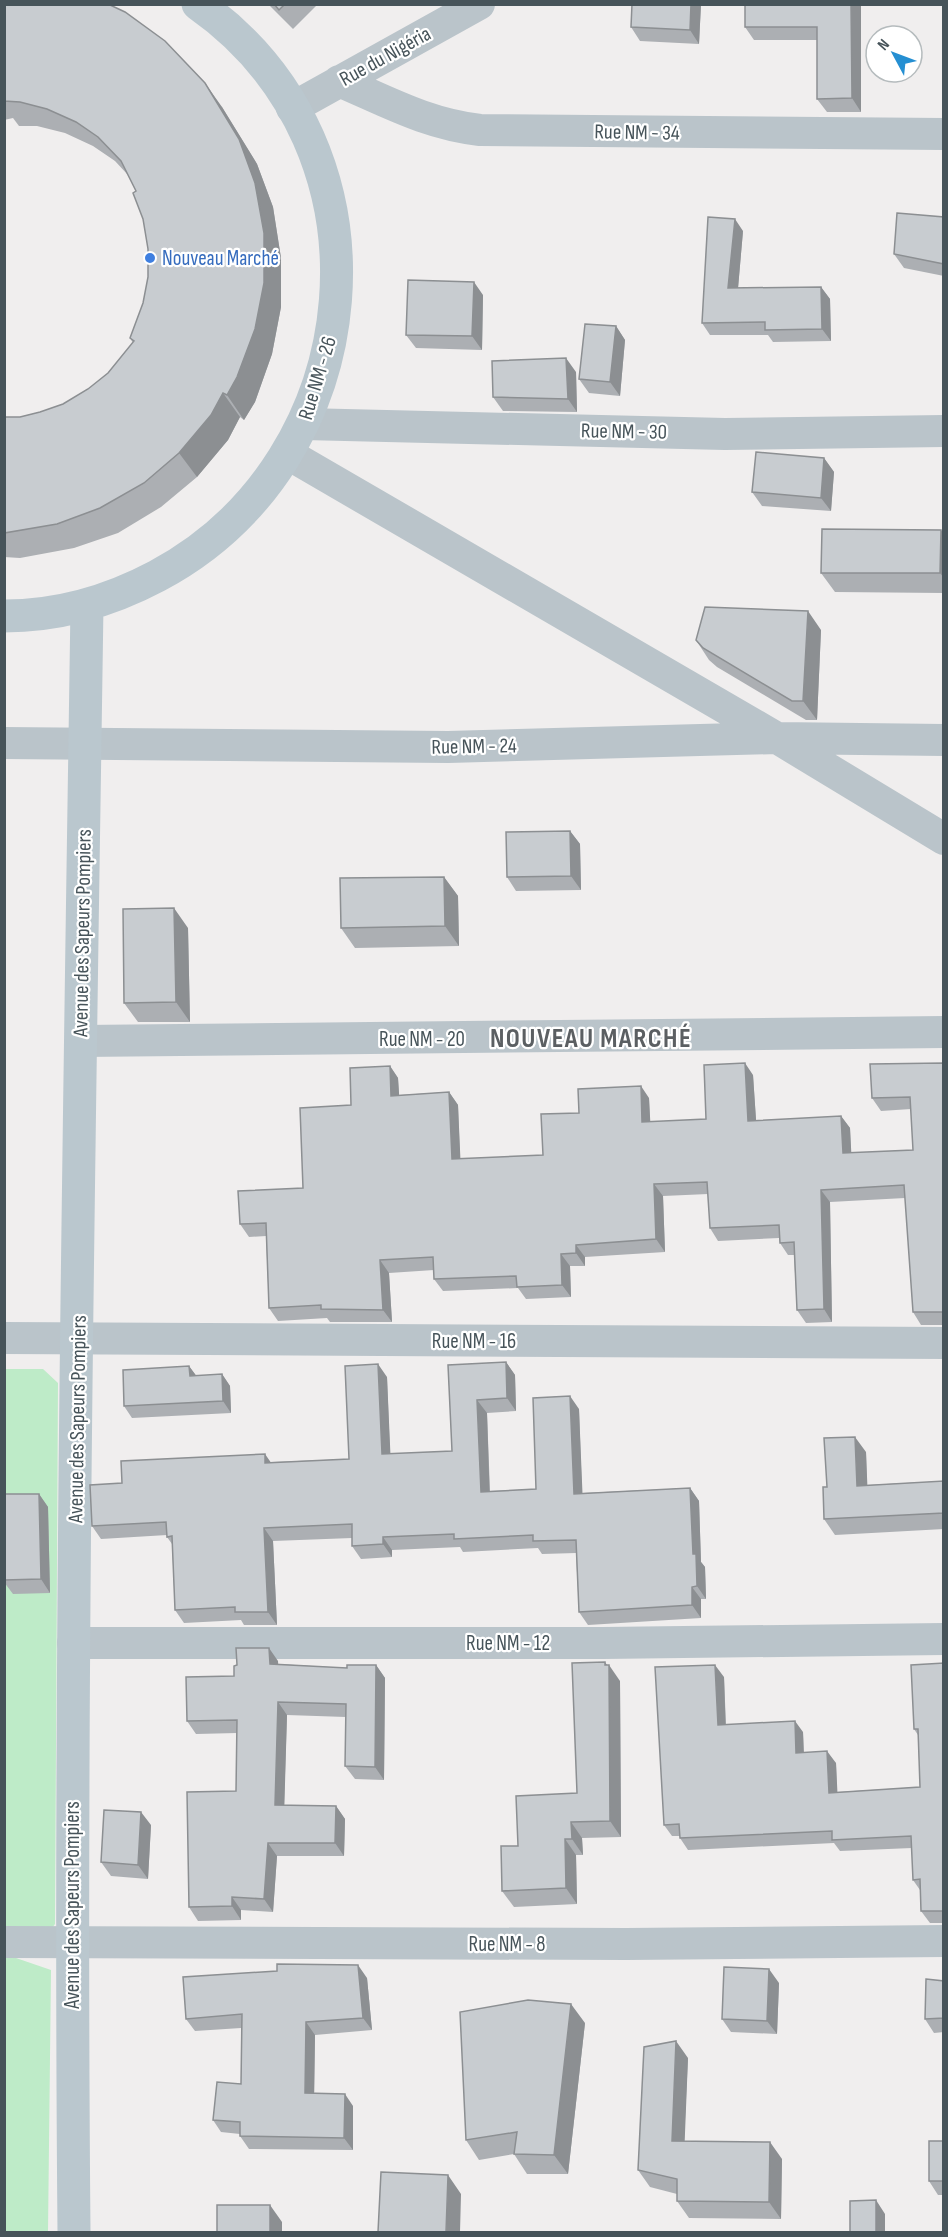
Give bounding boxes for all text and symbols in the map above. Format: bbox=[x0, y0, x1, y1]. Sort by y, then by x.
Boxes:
street label: Rue du Nigéria bbox=[335, 21, 435, 92]
north arrow bbox=[864, 24, 924, 84]
text: N bbox=[874, 36, 894, 55]
street label: Rue NM - 34 bbox=[594, 119, 680, 146]
place label: Nouveau Marché bbox=[162, 246, 279, 271]
marker: Nouveau Marché bbox=[143, 251, 157, 265]
street label: Rue NM - 26 bbox=[293, 334, 342, 423]
street label: Rue NM - 30 bbox=[581, 418, 667, 445]
street label: Rue NM - 24 bbox=[431, 733, 517, 760]
street label: Avenue des Sapeurs Pompiers bbox=[68, 829, 97, 1038]
district label: NOUVEAU MARCHÉ bbox=[490, 1023, 692, 1055]
street label: Rue NM - 20 bbox=[379, 1027, 465, 1052]
street label: Avenue des Sapeurs Pompiers bbox=[63, 1315, 92, 1524]
street label: Rue NM - 16 bbox=[432, 1329, 516, 1354]
street label: Rue NM - 12 bbox=[466, 1631, 550, 1656]
street label: Avenue des Sapeurs Pompiers bbox=[60, 1801, 85, 2010]
street label: Rue NM - 8 bbox=[468, 1932, 546, 1957]

